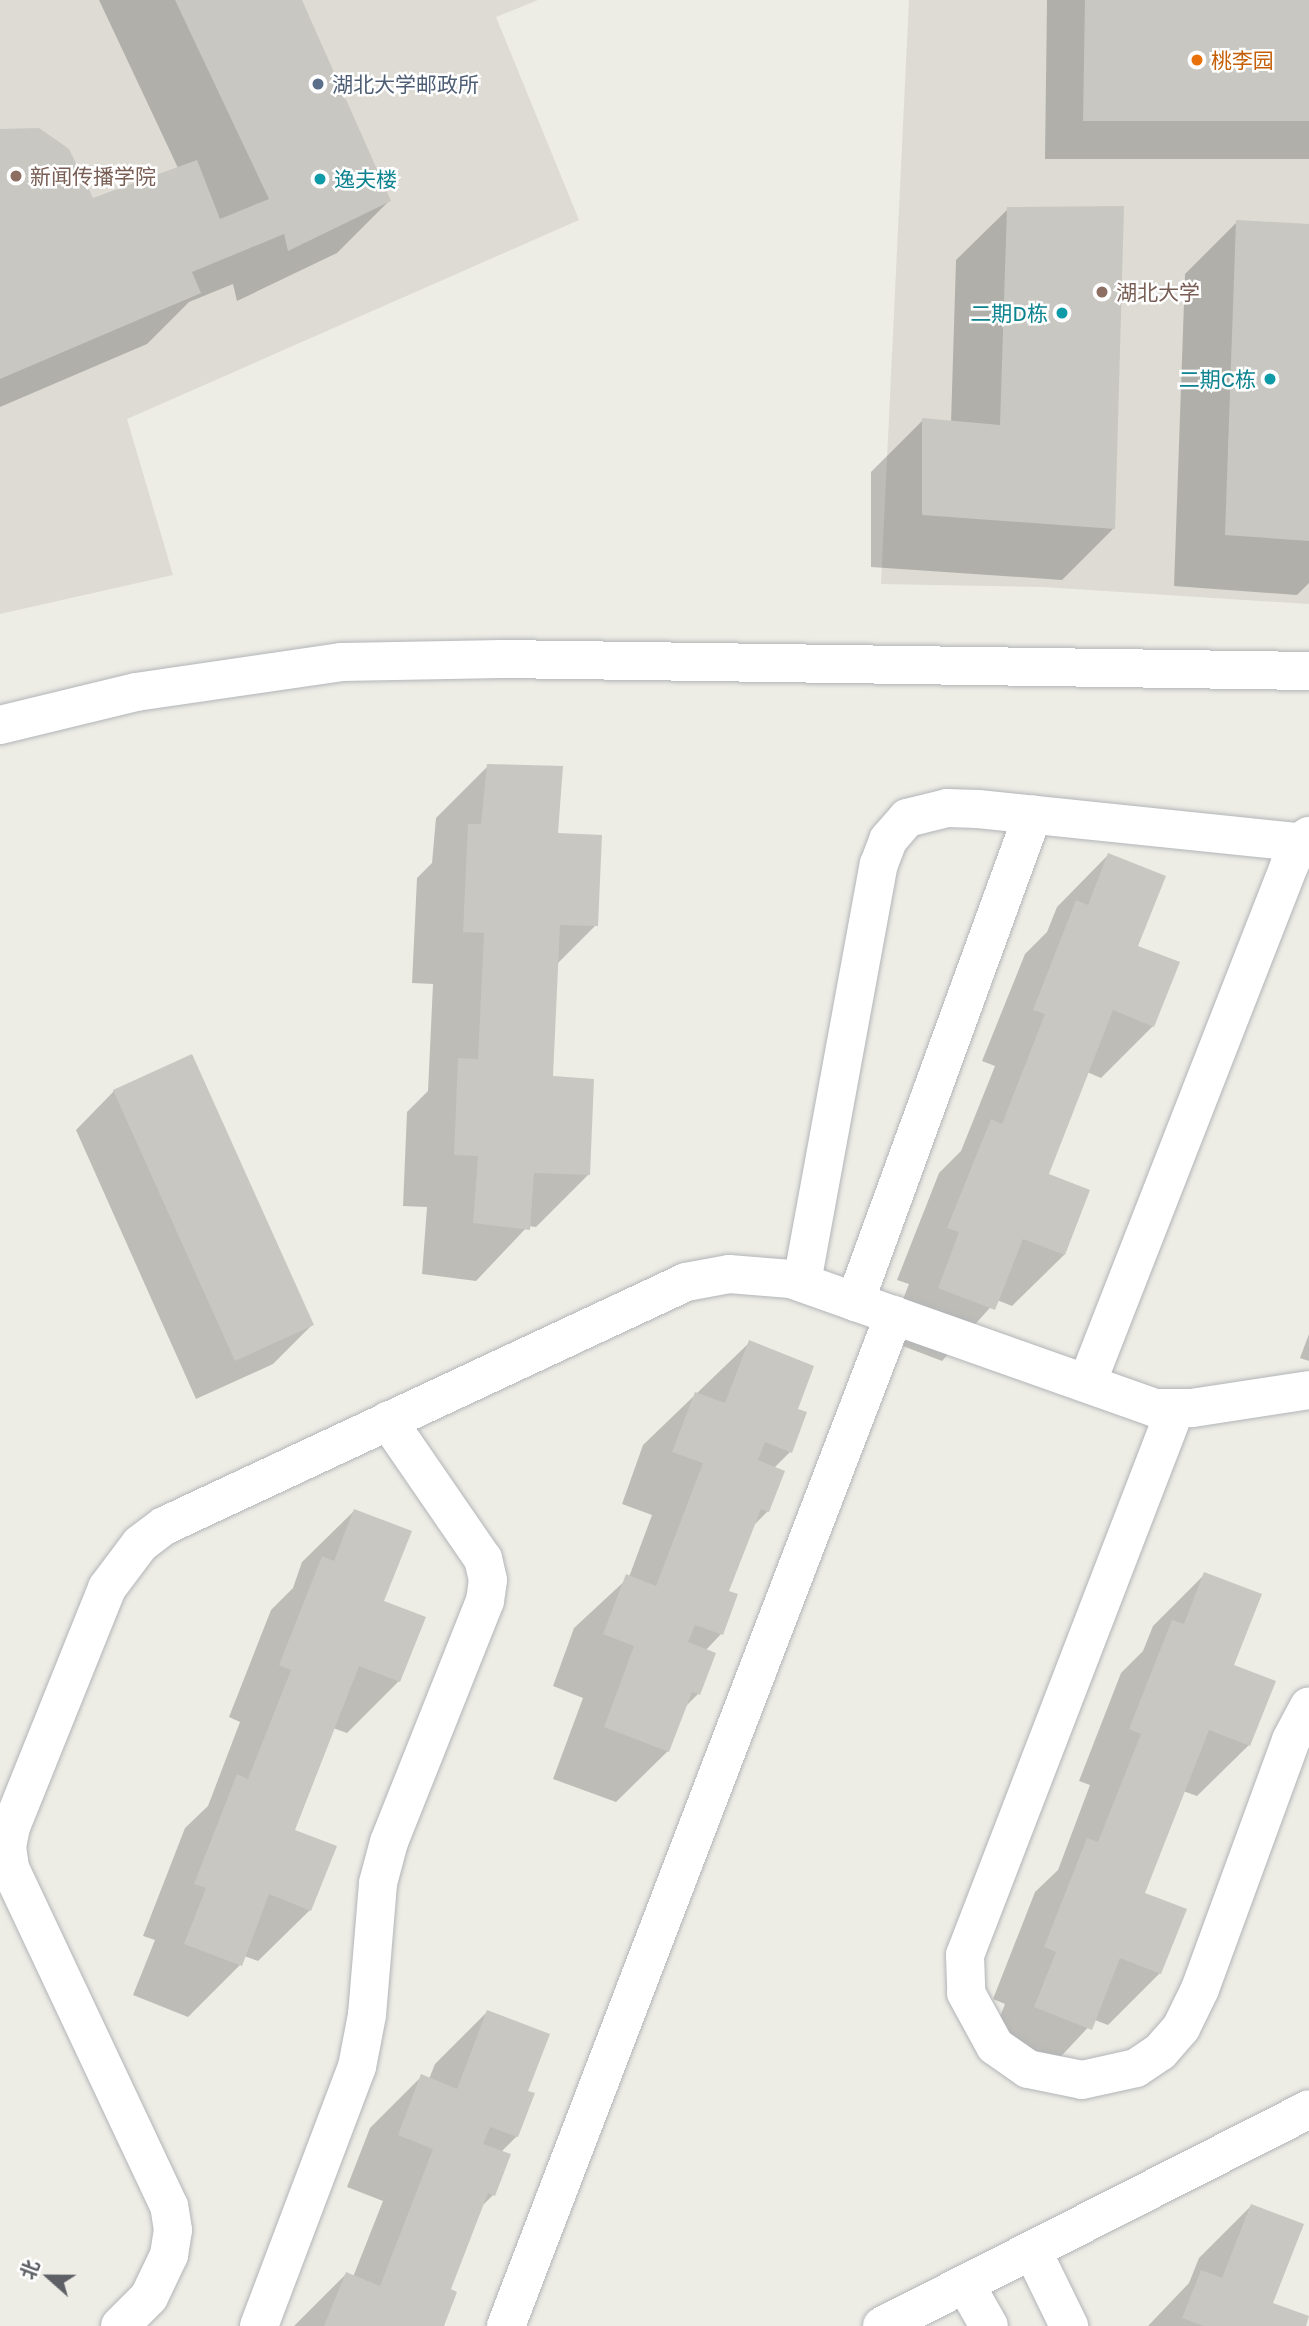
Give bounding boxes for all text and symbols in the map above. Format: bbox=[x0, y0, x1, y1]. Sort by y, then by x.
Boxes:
place label: 桃李园 bbox=[1211, 47, 1274, 73]
marker: 桃李园 bbox=[1189, 52, 1205, 68]
place label: 湖北大学邮政所 bbox=[332, 71, 479, 97]
marker: 湖北大学邮政所 bbox=[310, 76, 326, 92]
place label: 新闻传播学院 bbox=[30, 163, 156, 189]
place label: 逸夫楼 bbox=[334, 166, 397, 192]
marker: 新闻传播学院 bbox=[8, 168, 24, 184]
marker: 逸夫楼 bbox=[312, 171, 328, 187]
place label: 湖北大学 bbox=[1116, 279, 1200, 305]
marker: 湖北大学 bbox=[1094, 284, 1110, 300]
place label: 二期D栋 bbox=[970, 300, 1048, 326]
marker: 二期D栋 bbox=[1054, 305, 1070, 321]
place label: 二期C栋 bbox=[1179, 366, 1256, 392]
marker: 二期C栋 bbox=[1262, 371, 1278, 387]
north arrow bbox=[14, 2242, 84, 2312]
text: 北 bbox=[15, 2256, 43, 2282]

